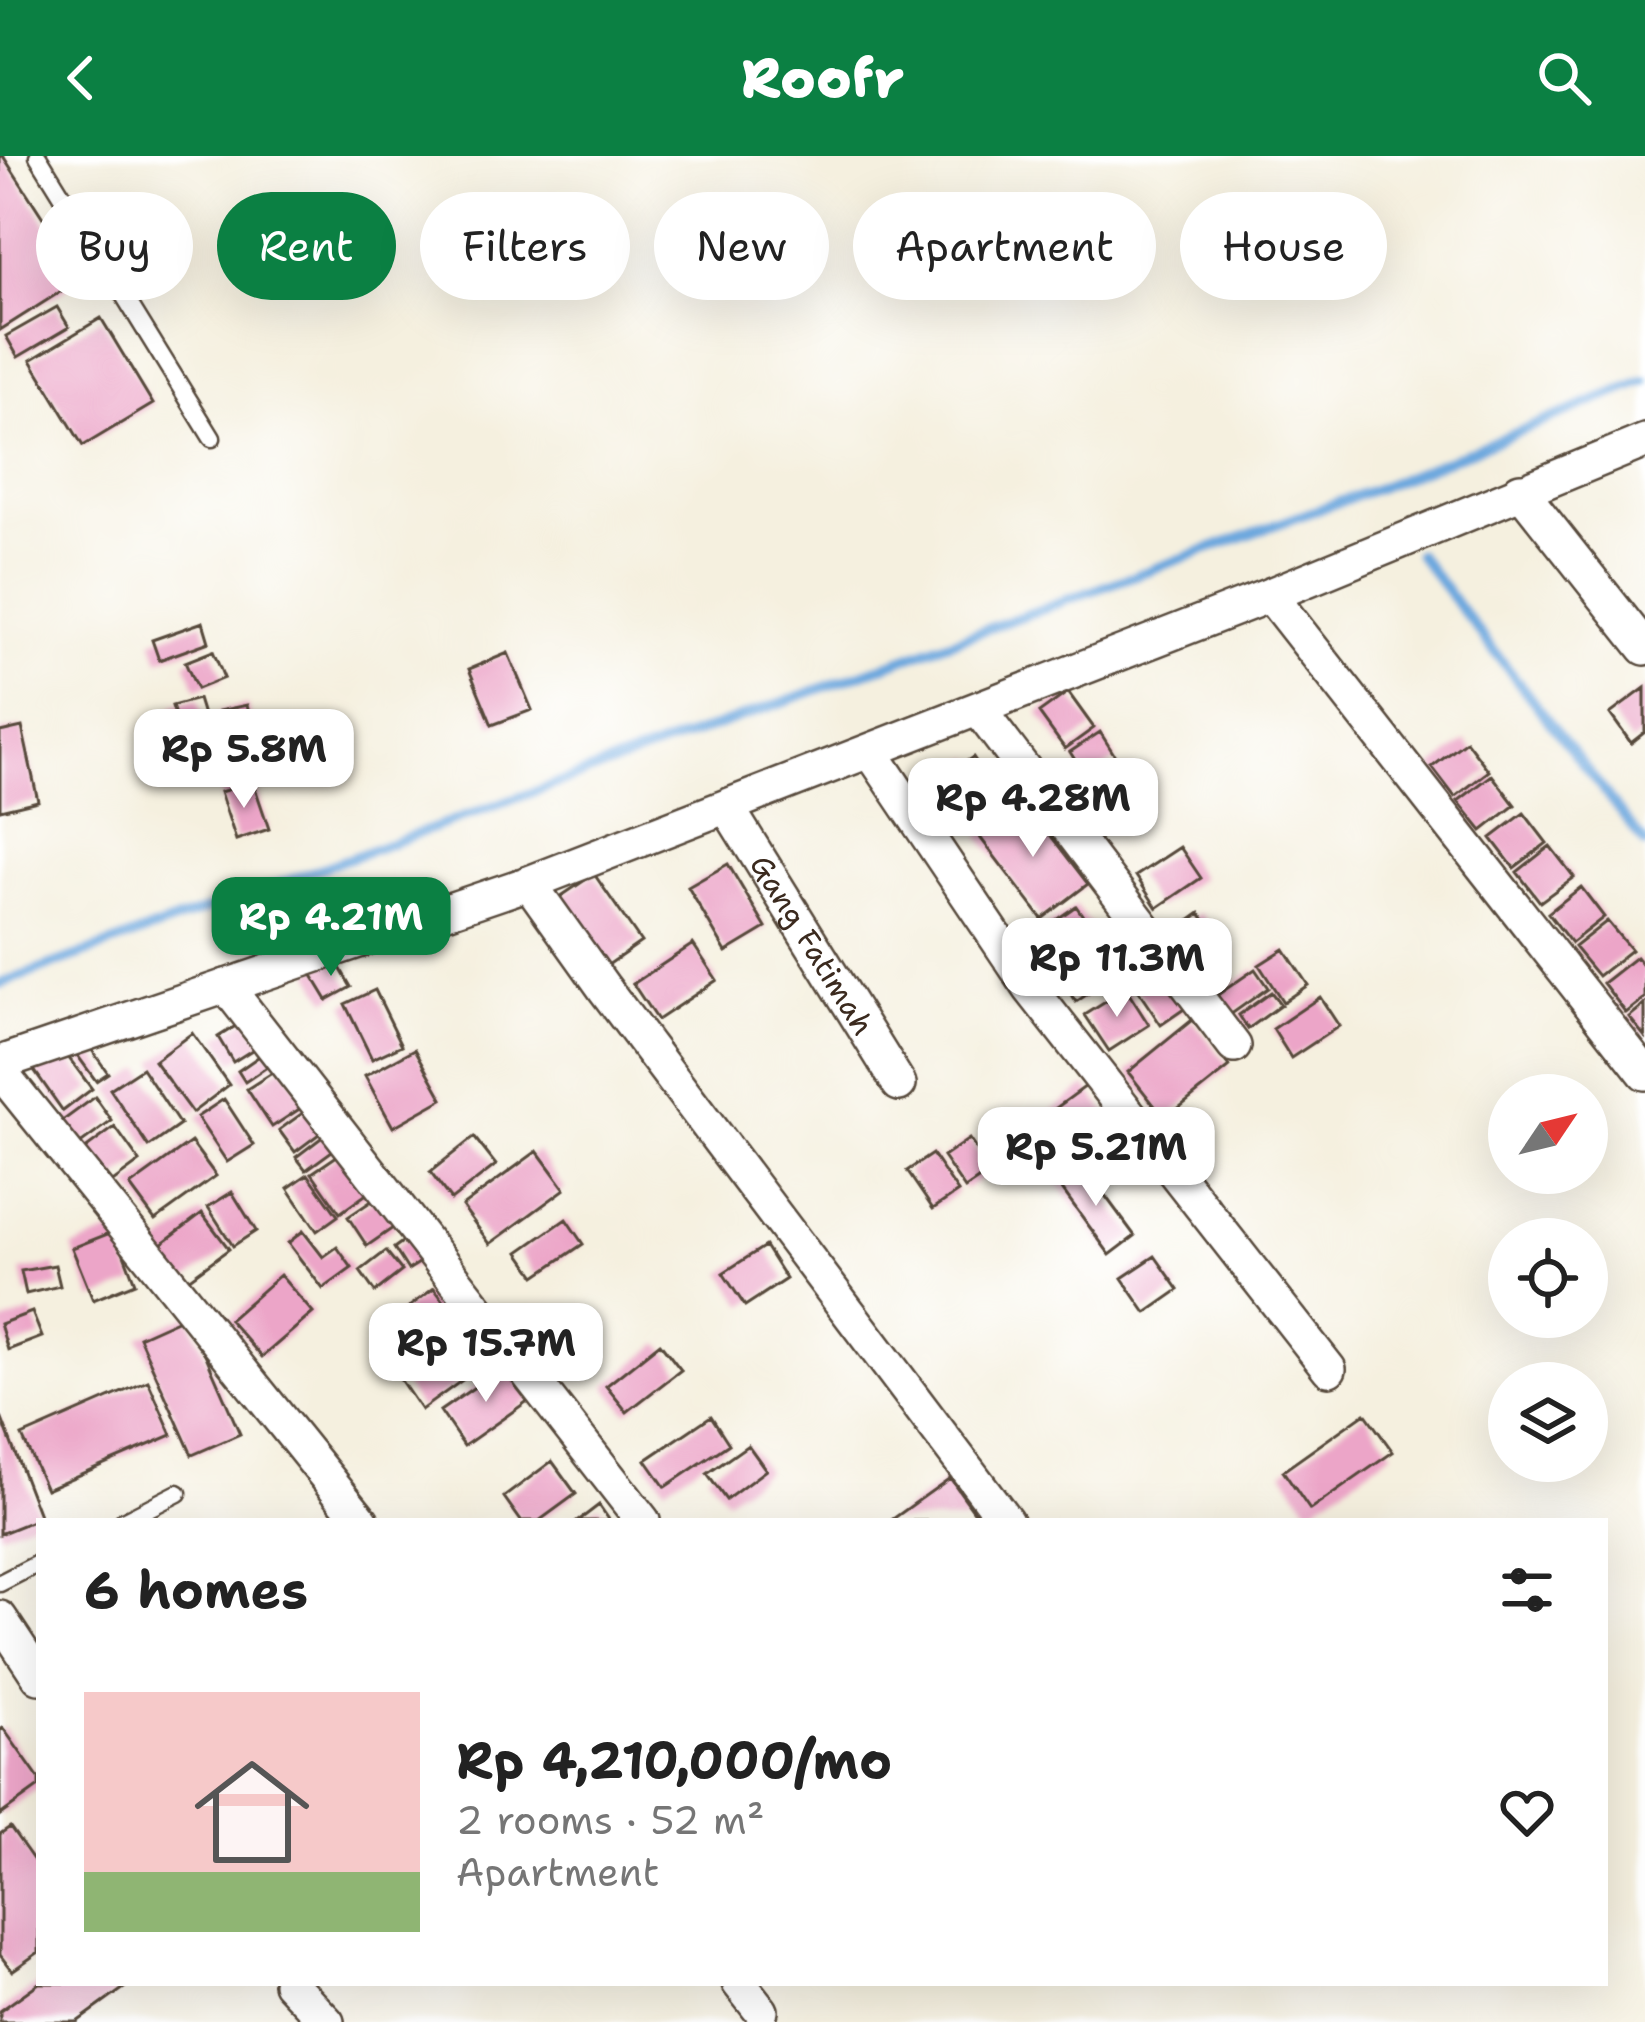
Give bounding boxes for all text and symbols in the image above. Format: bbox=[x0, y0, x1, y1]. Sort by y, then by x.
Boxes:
text: Roofr bbox=[741, 42, 904, 114]
icon: back bbox=[48, 45, 114, 111]
icon: search bbox=[1531, 45, 1597, 111]
chip: Buy bbox=[36, 192, 193, 300]
chip: Rent bbox=[217, 192, 396, 300]
chip: Filters bbox=[420, 192, 630, 300]
chip: New bbox=[654, 192, 829, 300]
chip: Apartment bbox=[853, 192, 1156, 300]
chip: House bbox=[1180, 192, 1387, 300]
pin: Rp 5.8M bbox=[133, 709, 355, 811]
text: Rp 5.8M bbox=[161, 722, 327, 774]
pin: Rp 4.28M bbox=[909, 758, 1157, 860]
text: Rp 4.28M bbox=[935, 771, 1131, 823]
street label: Gang Fatimah bbox=[741, 847, 884, 1043]
pin: Rp 4.21M bbox=[207, 877, 455, 979]
text: Rp 4.21M bbox=[239, 890, 423, 942]
pin: Rp 11.3M bbox=[993, 918, 1241, 1020]
text: Rp 11.3M bbox=[1029, 931, 1205, 983]
north arrow bbox=[1488, 1074, 1608, 1194]
map controls bbox=[1488, 1074, 1608, 1482]
pin: Rp 5.21M bbox=[972, 1107, 1220, 1209]
text: Rp 5.21M bbox=[1005, 1120, 1187, 1172]
button: locate bbox=[1488, 1218, 1608, 1338]
pin: Rp 15.7M bbox=[362, 1303, 610, 1405]
text: Rp 15.7M bbox=[396, 1316, 576, 1368]
button: layers bbox=[1488, 1362, 1608, 1482]
text: 6 homes bbox=[84, 1556, 308, 1624]
icon: filters bbox=[1494, 1557, 1560, 1623]
text: Rp 4,210,000/mo bbox=[456, 1726, 892, 1794]
icon: home bbox=[180, 1740, 324, 1884]
icon: heart bbox=[1494, 1779, 1560, 1845]
text: 2 rooms · 52 m² bbox=[456, 1794, 765, 1846]
text: Apartment bbox=[456, 1846, 659, 1898]

